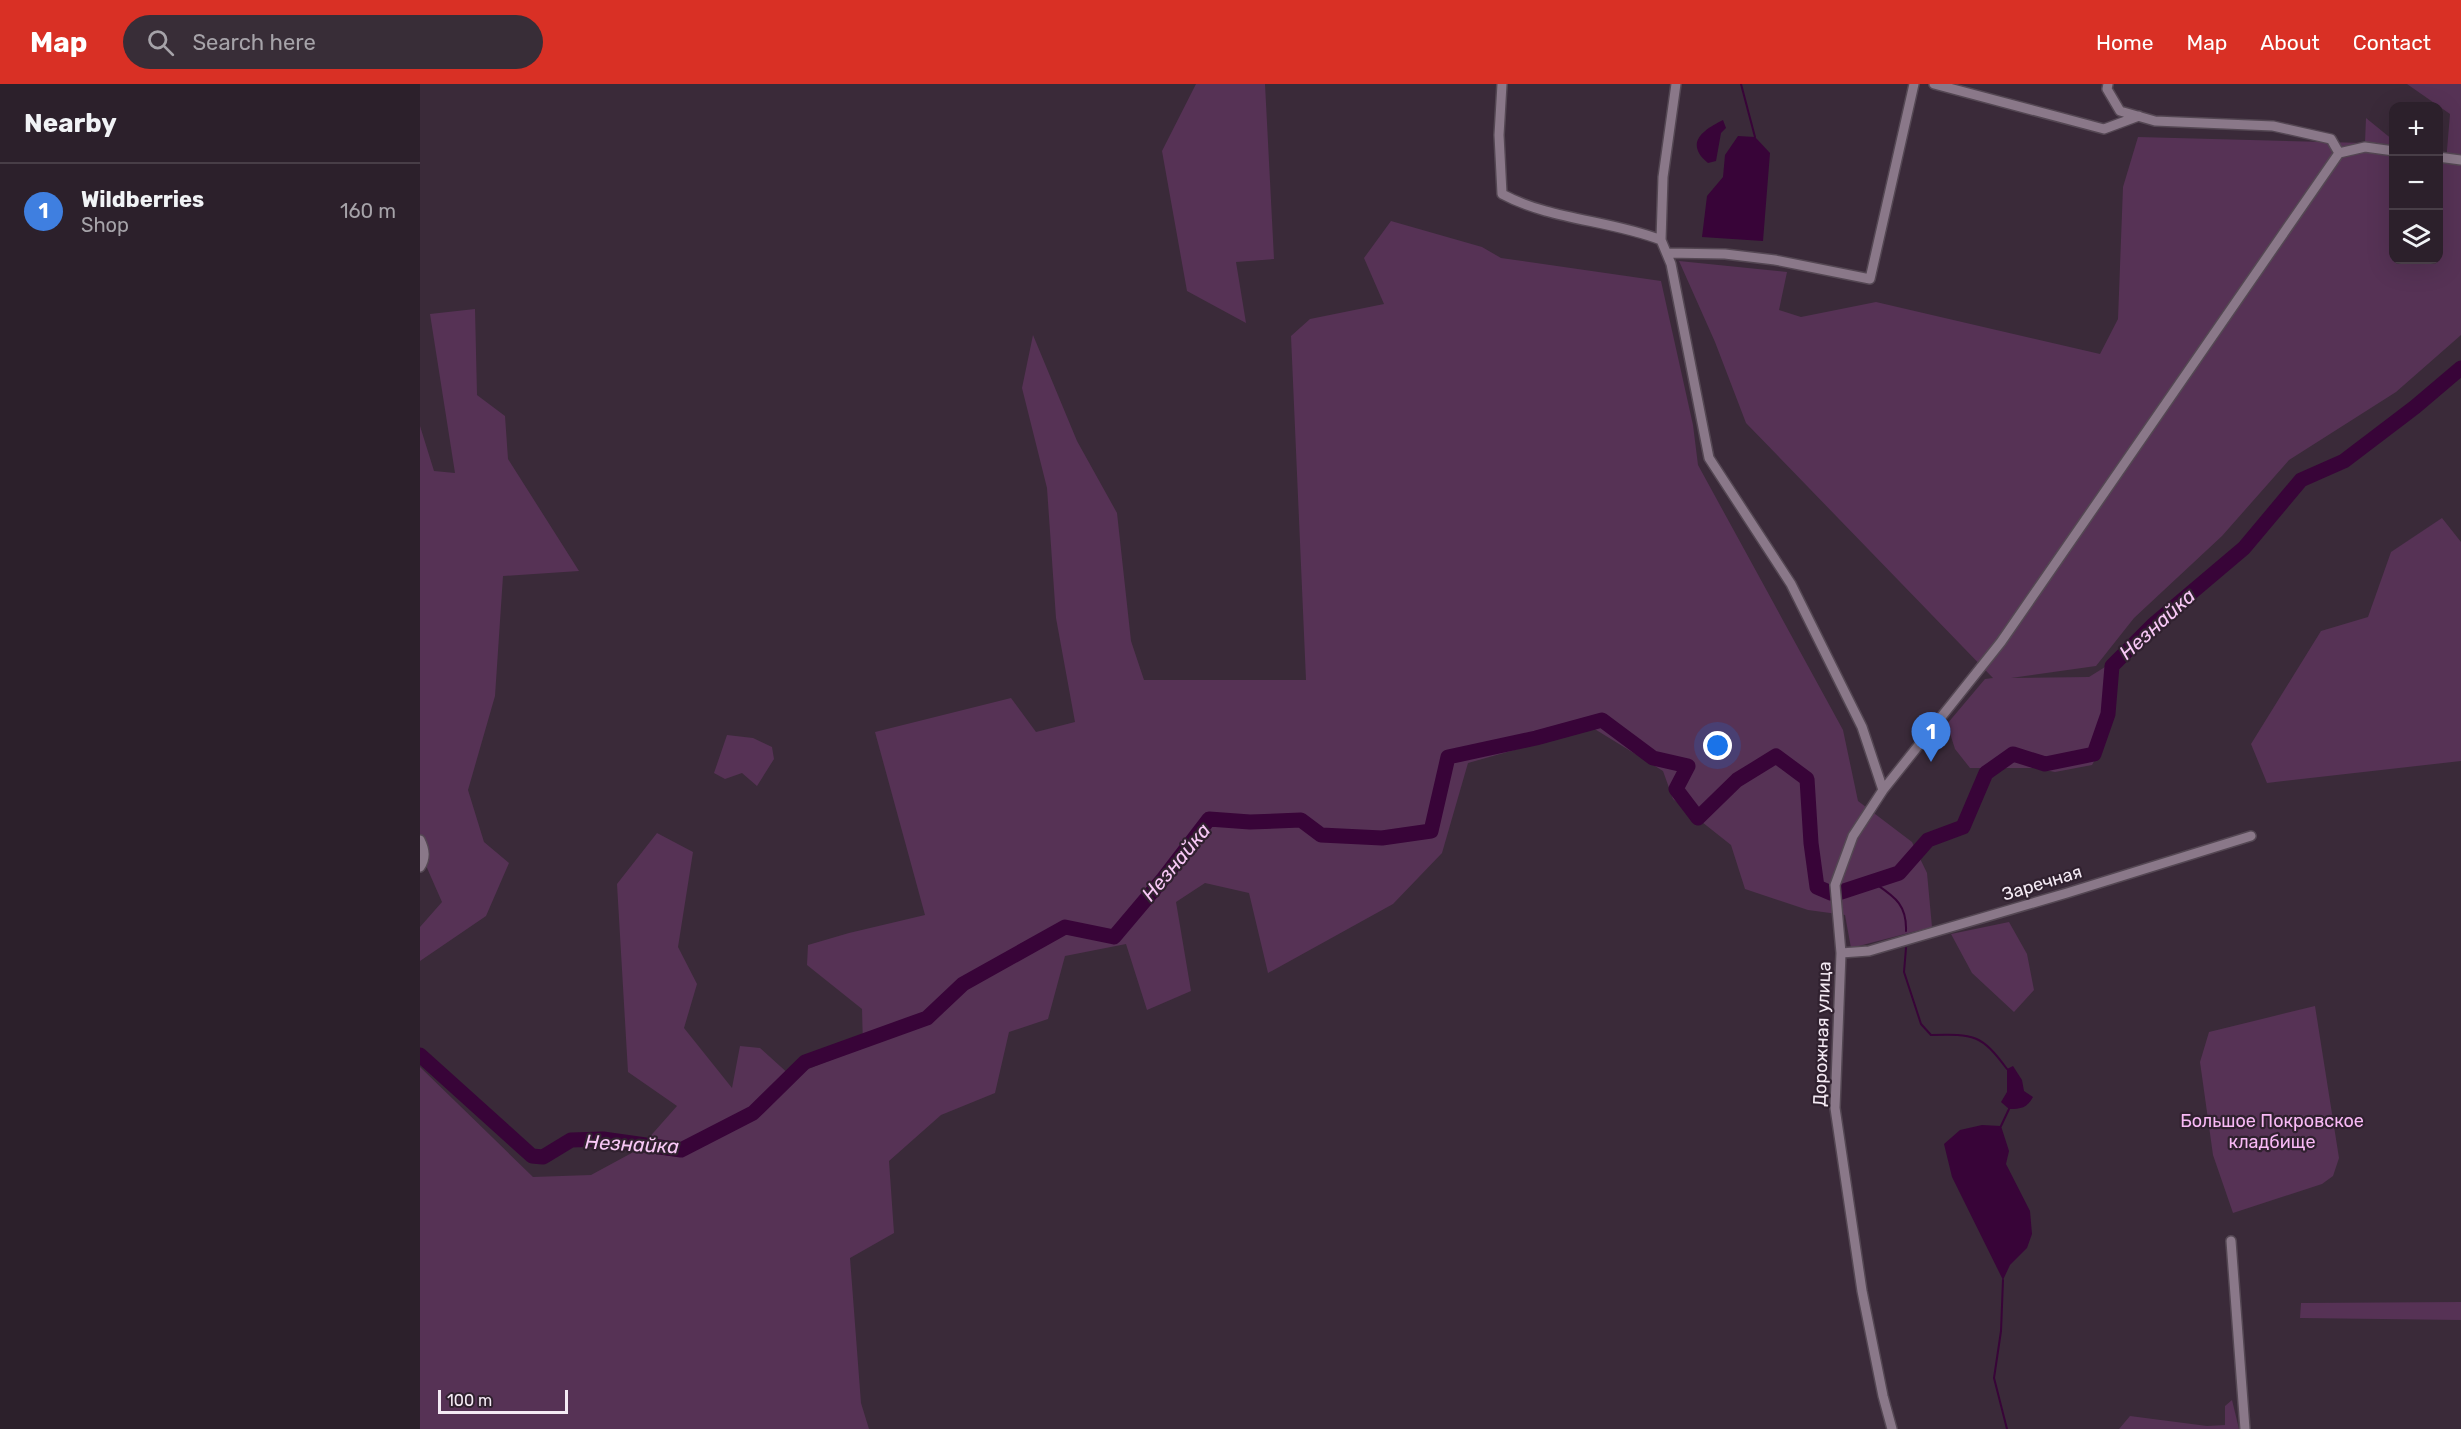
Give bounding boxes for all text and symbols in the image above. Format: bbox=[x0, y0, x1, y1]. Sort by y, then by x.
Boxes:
search box bbox=[123, 15, 543, 69]
text: Map bbox=[30, 26, 87, 59]
icon: search bbox=[144, 26, 177, 59]
text: Search here bbox=[192, 29, 316, 56]
text: Home bbox=[2096, 30, 2153, 55]
text: Map bbox=[2186, 30, 2227, 55]
text: About bbox=[2260, 30, 2320, 55]
text: Contact bbox=[2353, 30, 2431, 55]
map controls bbox=[2389, 102, 2443, 264]
button: + bbox=[2389, 102, 2443, 156]
text: Nearby bbox=[24, 108, 117, 139]
button: − bbox=[2389, 156, 2443, 210]
text: Wildberries bbox=[81, 186, 204, 213]
text: 1 bbox=[39, 199, 48, 223]
text: 160 m bbox=[340, 199, 396, 223]
button: layers bbox=[2389, 210, 2443, 264]
text: Shop bbox=[81, 213, 129, 237]
water label: Незнайка bbox=[2114, 583, 2200, 664]
pin: 1 bbox=[1912, 712, 1950, 762]
your location bbox=[1703, 731, 1732, 760]
water label: Незнайка bbox=[1137, 818, 1216, 906]
street label: Заречная bbox=[1999, 860, 2085, 906]
street label: Дорожная улица bbox=[1808, 961, 1836, 1107]
park label: Большое Покровское кладбище bbox=[2180, 1110, 2364, 1153]
water label: Незнайка bbox=[584, 1130, 680, 1158]
scale bar bbox=[438, 1387, 568, 1414]
text: 100 m bbox=[447, 1391, 492, 1410]

